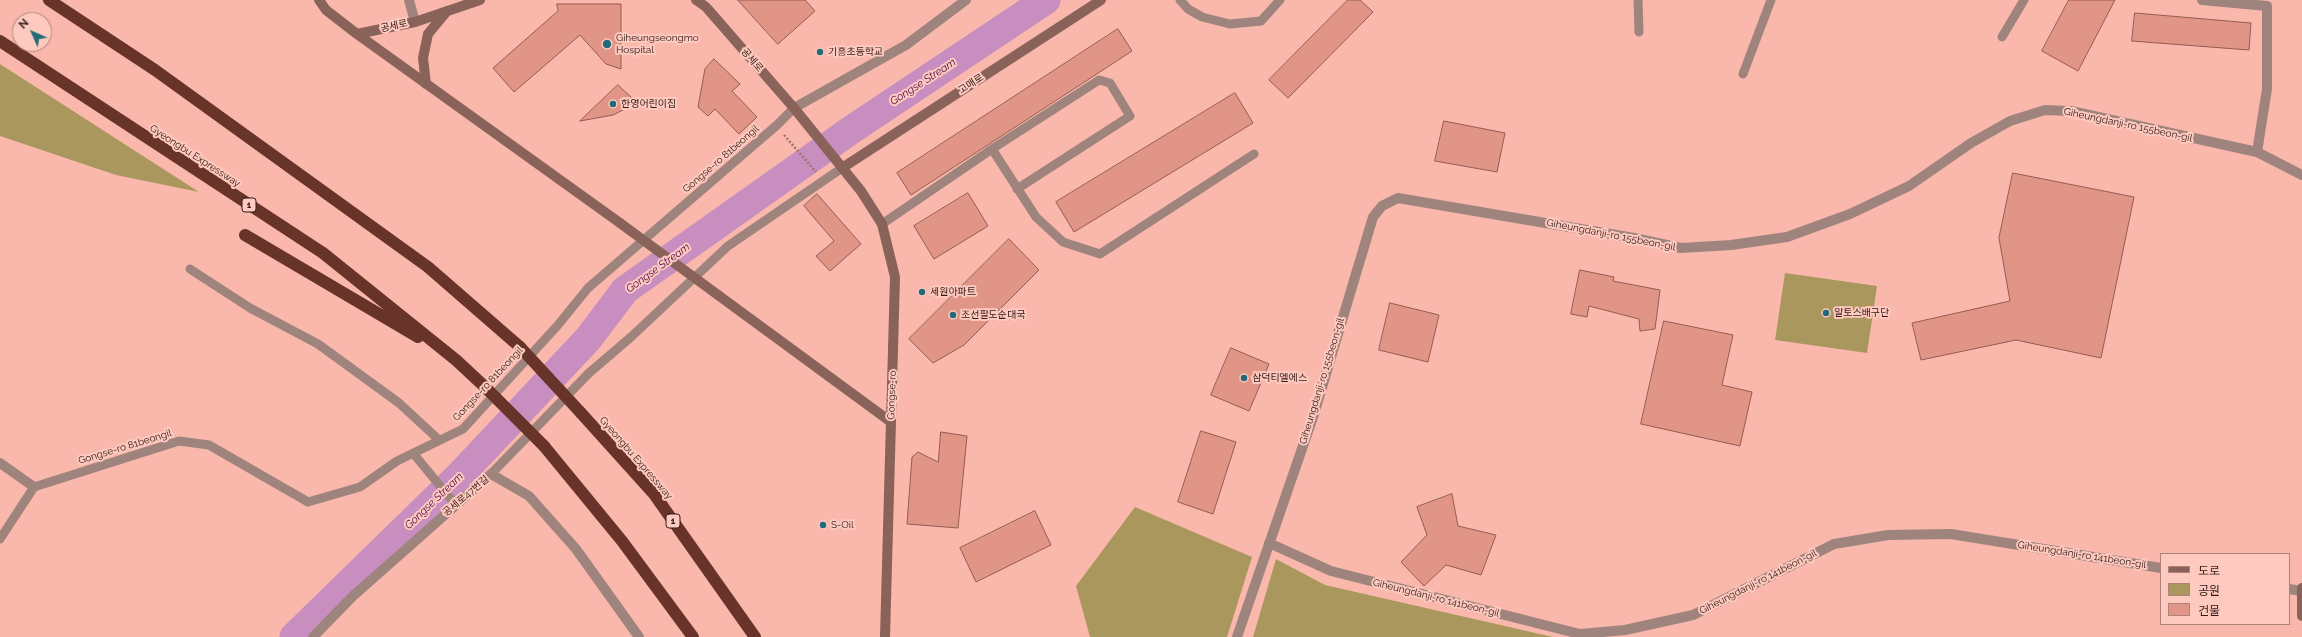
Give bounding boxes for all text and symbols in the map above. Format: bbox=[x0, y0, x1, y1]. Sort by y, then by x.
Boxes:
north arrow bbox=[12, 12, 52, 52]
text: N bbox=[16, 16, 31, 31]
street label: 공세로 bbox=[379, 17, 409, 35]
place label: Giheungseongmo Hospital bbox=[616, 32, 699, 56]
marker: Giheungseongmo Hospital bbox=[601, 38, 613, 50]
street label: 공세로 bbox=[738, 46, 766, 74]
place label: 기흥초등학교 bbox=[828, 46, 883, 58]
marker: 기흥초등학교 bbox=[815, 47, 825, 57]
water label: Gongse Stream bbox=[888, 56, 958, 108]
street label: 고매로 bbox=[956, 71, 986, 97]
place label: 한영어린이집 bbox=[621, 98, 676, 110]
marker: 한영어린이집 bbox=[608, 99, 618, 109]
street label: Giheungdanji-ro 155beon-gil bbox=[2063, 105, 2193, 145]
street label: Gyeongbu Expressway bbox=[147, 122, 243, 190]
street label: Gongse-ro 81beongil bbox=[680, 123, 762, 195]
road number: 1 bbox=[242, 198, 256, 212]
street label: Giheungdanji-ro 155beon-gil bbox=[1545, 217, 1677, 253]
water label: Gongse Stream bbox=[623, 240, 693, 296]
place label: 세원아파트 bbox=[930, 286, 976, 298]
marker: 세원아파트 bbox=[917, 287, 927, 297]
place label: 알토스배구단 bbox=[1834, 307, 1889, 319]
marker: 알토스배구단 bbox=[1821, 308, 1831, 318]
place label: 조선팔도순대국 bbox=[961, 309, 1025, 321]
marker: 조선팔도순대국 bbox=[948, 310, 958, 320]
street label: Giheungdanji-ro 155beon-gil bbox=[1297, 316, 1347, 446]
street label: Gongse-ro 81beongil bbox=[451, 344, 525, 424]
street label: Gongse-ro bbox=[885, 370, 899, 420]
place label: 삼덕티엘에스 bbox=[1252, 372, 1307, 384]
marker: 삼덕티엘에스 bbox=[1239, 373, 1249, 383]
street label: Gyeongbu Expressway bbox=[597, 414, 675, 502]
street label: Gongse-ro 81beongil bbox=[77, 427, 173, 467]
water label: Gongse Stream bbox=[402, 470, 466, 532]
street label: 공세로47번길 bbox=[440, 473, 492, 519]
road number: 1 bbox=[666, 514, 680, 528]
place label: S-Oil bbox=[831, 519, 854, 531]
marker: S-Oil bbox=[818, 520, 828, 530]
street label: Giheungdanji-ro 141beon-gil bbox=[2017, 539, 2147, 571]
street label: Giheungdanji-ro 141beon-gil bbox=[1697, 547, 1819, 617]
legend bbox=[2160, 553, 2290, 625]
text: 도로 bbox=[2198, 564, 2220, 578]
street label: Giheungdanji-ro 141beon-gil bbox=[1371, 576, 1501, 620]
text: 공원 bbox=[2198, 584, 2220, 598]
text: 건물 bbox=[2198, 604, 2220, 618]

